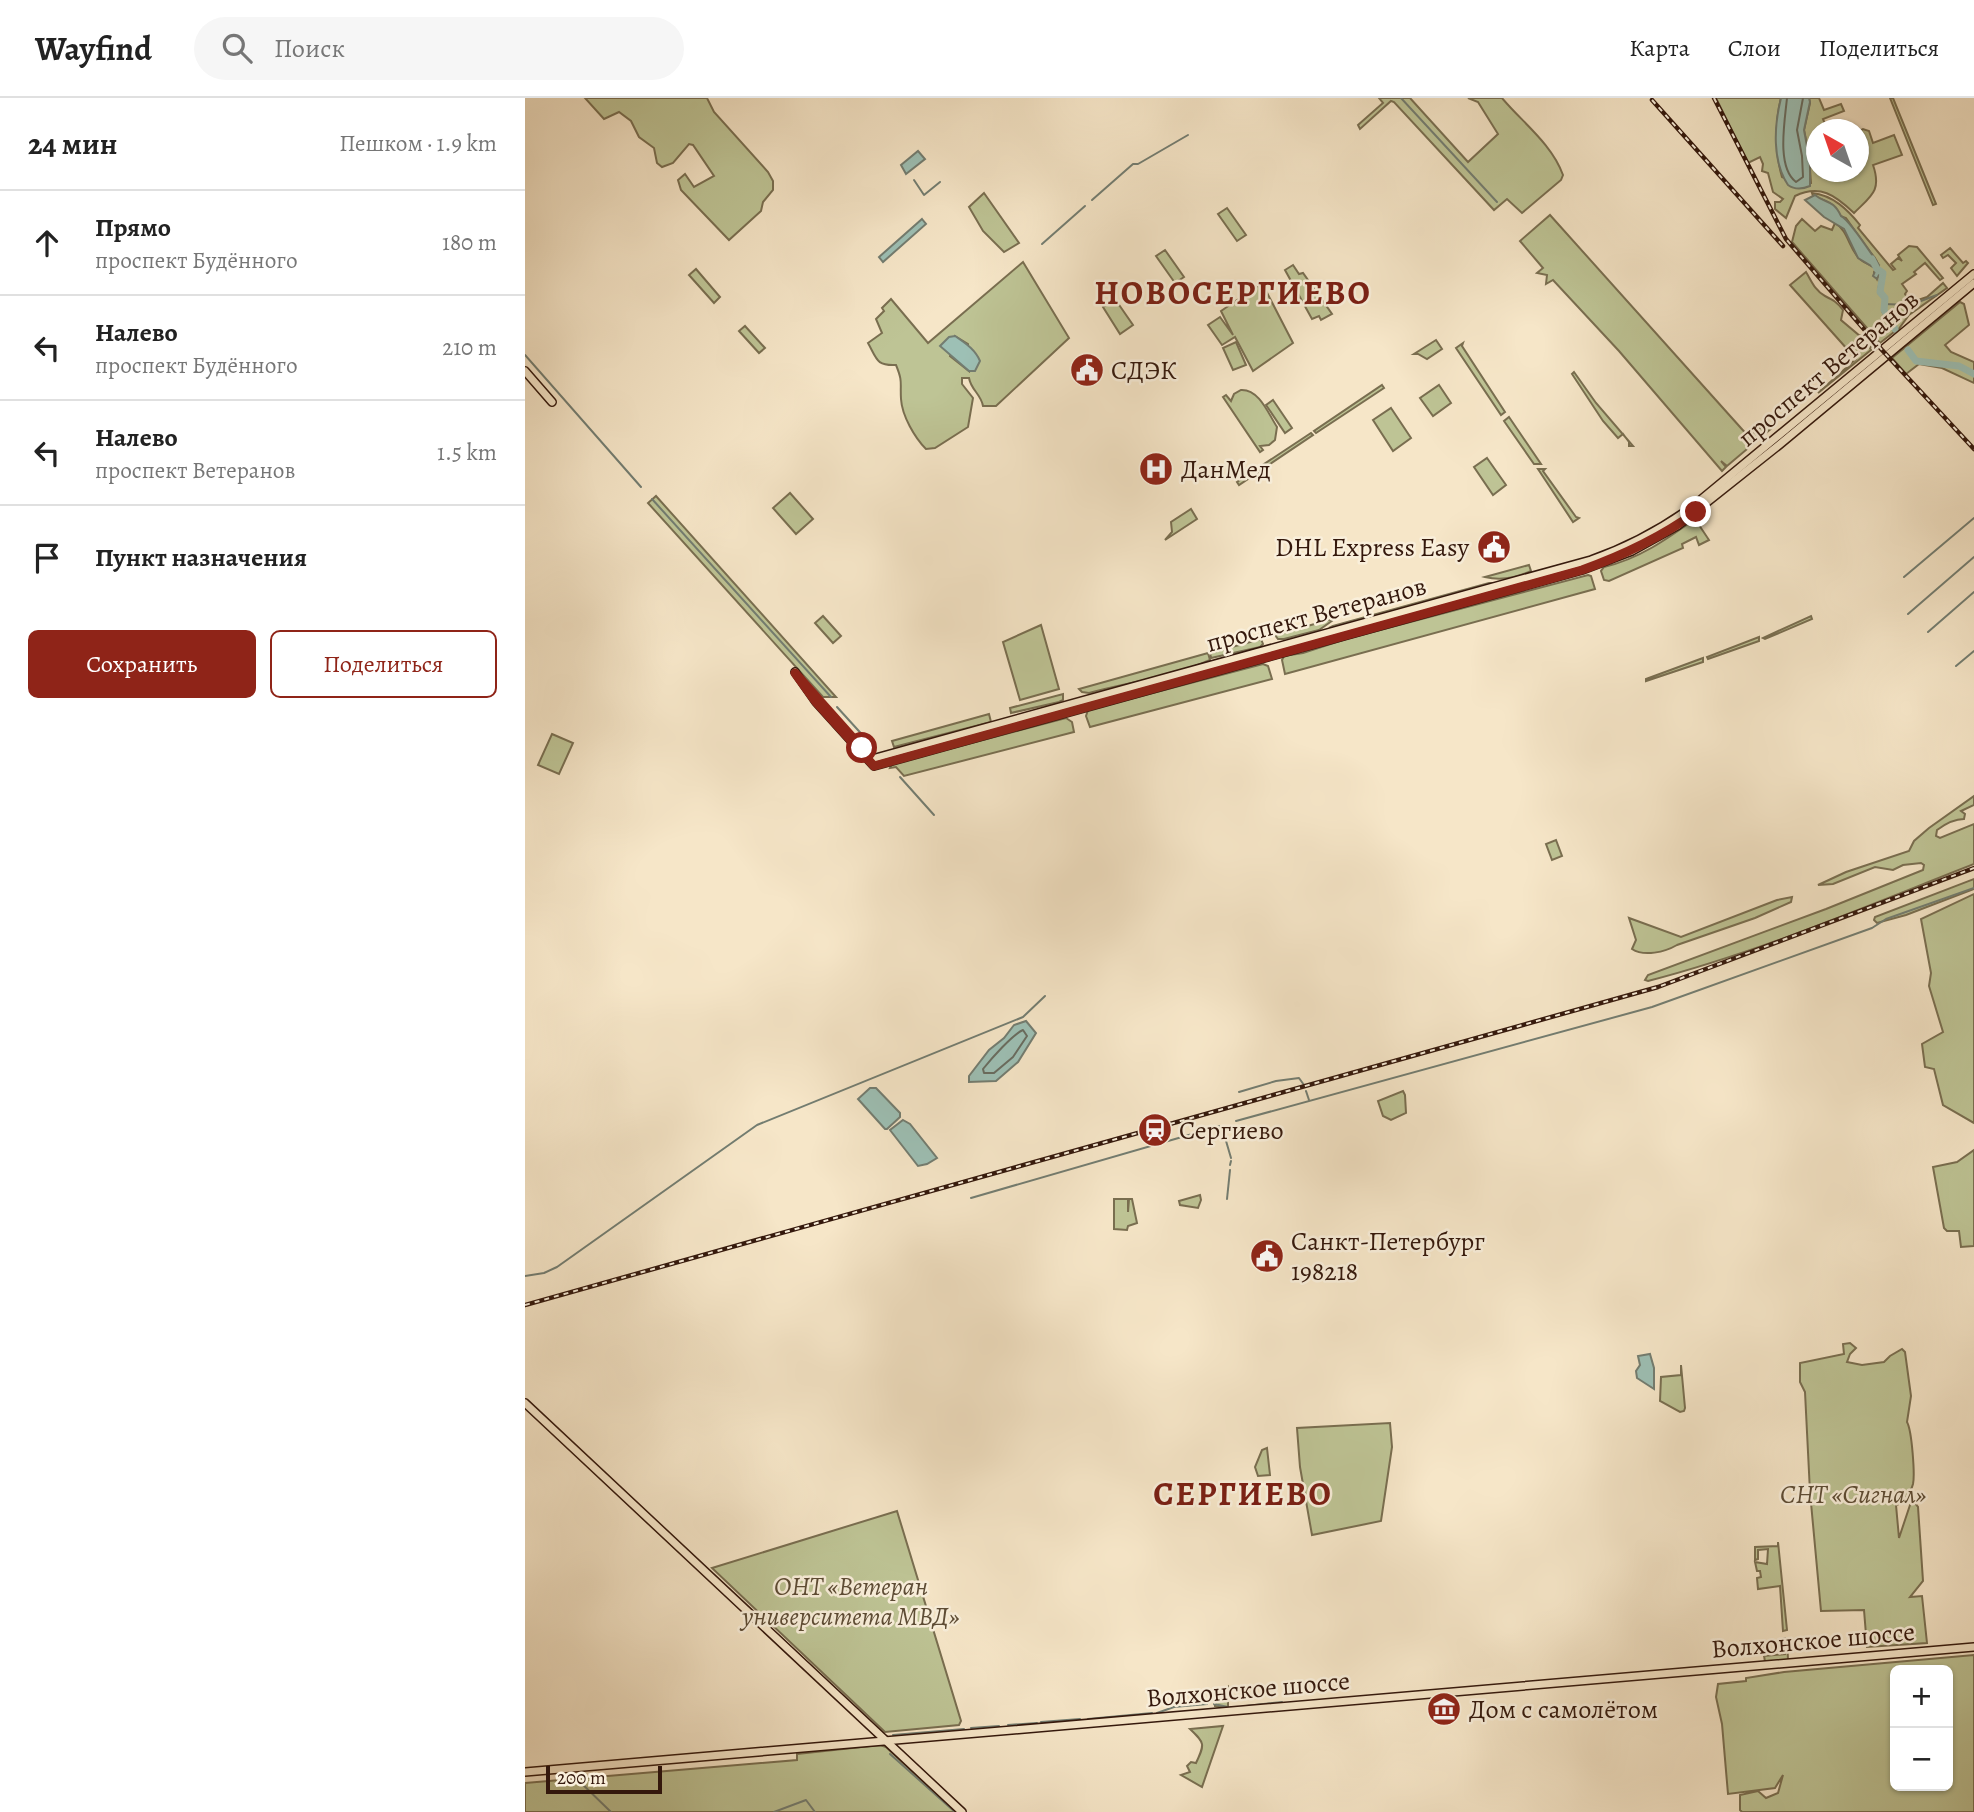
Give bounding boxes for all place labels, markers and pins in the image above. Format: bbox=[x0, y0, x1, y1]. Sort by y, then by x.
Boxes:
public building icon: СДЭК bbox=[1068, 351, 1106, 389]
place label: СДЭК bbox=[1111, 353, 1177, 388]
hospital icon: ДанМед bbox=[1137, 450, 1175, 488]
place label: ДанМед bbox=[1181, 452, 1271, 487]
public building icon: DHL Express Easy bbox=[1475, 528, 1513, 566]
place label: DHL Express Easy bbox=[1275, 530, 1469, 565]
station icon: Сергиево bbox=[1136, 1111, 1174, 1149]
place label: Сергиево bbox=[1179, 1113, 1284, 1148]
place label: Санкт-Петербург 198218 bbox=[1291, 1224, 1485, 1289]
public building icon: Санкт-Петербург 198218 bbox=[1248, 1237, 1286, 1275]
museum icon: Дом с самолётом bbox=[1425, 1690, 1463, 1728]
place label: Дом с самолётом bbox=[1469, 1692, 1658, 1727]

